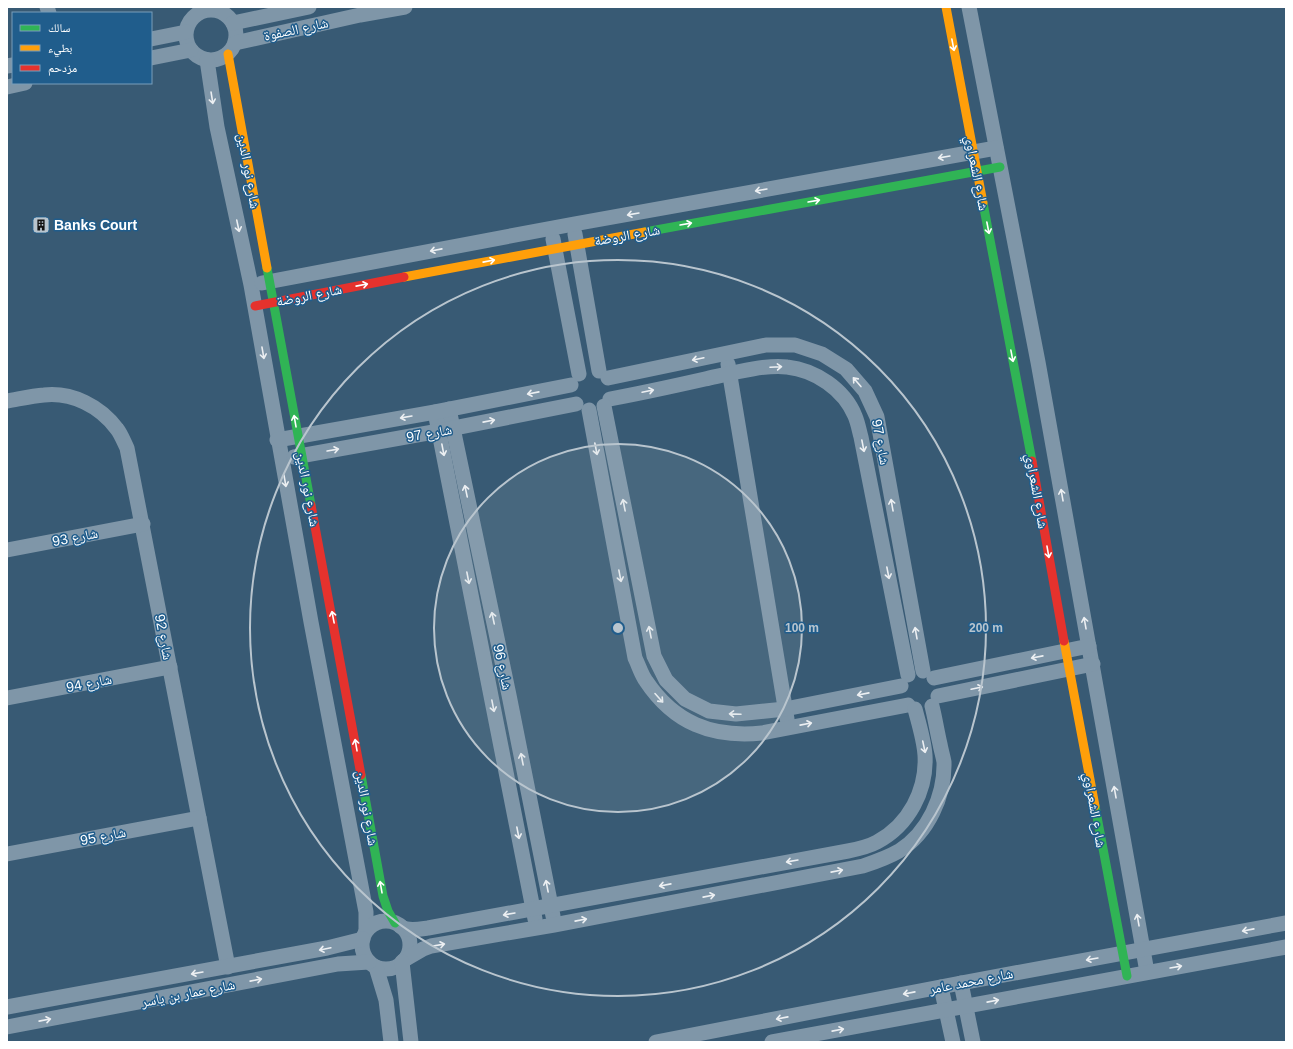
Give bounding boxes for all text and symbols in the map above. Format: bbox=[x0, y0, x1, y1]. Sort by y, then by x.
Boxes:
legend bbox=[12, 12, 152, 84]
street label: شارع الصفوة bbox=[262, 14, 330, 46]
text: سالك bbox=[48, 21, 70, 35]
one-way arrow bbox=[949, 38, 957, 51]
text: بطيء bbox=[48, 41, 72, 58]
text: مزدحم bbox=[48, 61, 77, 76]
one-way arrow bbox=[208, 91, 216, 104]
street label: شارع نور الدين bbox=[233, 132, 263, 210]
street label: شارع الشعراوي bbox=[958, 134, 992, 213]
one-way arrow bbox=[938, 153, 951, 161]
one-way arrow bbox=[755, 187, 768, 195]
one-way arrow bbox=[807, 197, 820, 205]
one-way arrow bbox=[627, 210, 640, 218]
building icon: Banks Court bbox=[31, 215, 51, 235]
place label: Banks Court bbox=[54, 217, 138, 233]
one-way arrow bbox=[235, 219, 243, 232]
one-way arrow bbox=[679, 220, 692, 228]
street label: شارع الروضة bbox=[593, 221, 661, 251]
one-way arrow bbox=[984, 221, 992, 234]
one-way arrow bbox=[430, 246, 443, 254]
one-way arrow bbox=[482, 256, 495, 264]
street label: شارع الروضة bbox=[275, 281, 343, 311]
one-way arrow bbox=[355, 281, 368, 289]
one-way arrow bbox=[259, 347, 267, 360]
one-way arrow bbox=[1009, 349, 1017, 362]
one-way arrow bbox=[692, 355, 705, 363]
one-way arrow bbox=[769, 363, 782, 371]
one-way arrow bbox=[853, 377, 862, 387]
one-way arrow bbox=[641, 387, 654, 395]
one-way arrow bbox=[527, 389, 540, 397]
one-way arrow bbox=[291, 414, 299, 427]
one-way arrow bbox=[399, 414, 412, 422]
one-way arrow bbox=[482, 417, 495, 425]
street label: شارع 97 bbox=[867, 418, 893, 467]
street label: شارع 97 bbox=[405, 421, 453, 447]
one-way arrow bbox=[859, 439, 867, 452]
one-way arrow bbox=[592, 442, 600, 455]
one-way arrow bbox=[439, 444, 447, 457]
one-way arrow bbox=[326, 446, 339, 454]
street label: شارع نور الدين bbox=[291, 450, 323, 528]
street label: شارع الشعراوي bbox=[1019, 452, 1051, 530]
one-way arrow bbox=[281, 475, 289, 488]
one-way arrow bbox=[462, 484, 470, 497]
one-way arrow bbox=[1058, 489, 1066, 502]
one-way arrow bbox=[620, 499, 628, 512]
one-way arrow bbox=[888, 499, 896, 512]
street label: شارع 93 bbox=[51, 525, 100, 551]
one-way arrow bbox=[1045, 546, 1053, 559]
one-way arrow bbox=[884, 566, 892, 579]
one-way arrow bbox=[616, 570, 624, 583]
one-way arrow bbox=[464, 571, 472, 584]
one-way arrow bbox=[328, 611, 336, 624]
one-way arrow bbox=[489, 612, 497, 625]
street label: شارع 92 bbox=[150, 613, 176, 662]
one-way arrow bbox=[1080, 617, 1088, 630]
centre of rings bbox=[611, 621, 625, 635]
text: 100 m bbox=[785, 621, 819, 635]
text: 200 m bbox=[969, 621, 1003, 635]
one-way arrow bbox=[645, 626, 653, 639]
one-way arrow bbox=[912, 627, 920, 640]
street label: شارع 96 bbox=[488, 643, 516, 692]
one-way arrow bbox=[1031, 653, 1044, 661]
street label: شارع 94 bbox=[65, 671, 114, 697]
one-way arrow bbox=[970, 684, 983, 692]
one-way arrow bbox=[857, 690, 870, 698]
one-way arrow bbox=[655, 693, 664, 703]
one-way arrow bbox=[490, 699, 498, 712]
one-way arrow bbox=[729, 710, 742, 717]
one-way arrow bbox=[799, 720, 812, 728]
one-way arrow bbox=[352, 739, 360, 752]
one-way arrow bbox=[920, 740, 928, 753]
one-way arrow bbox=[518, 753, 526, 766]
street label: شارع نور الدين bbox=[351, 769, 381, 847]
street label: شارع الشعراوي bbox=[1077, 771, 1109, 849]
one-way arrow bbox=[1111, 786, 1119, 799]
street label: شارع 95 bbox=[79, 824, 128, 850]
one-way arrow bbox=[515, 826, 523, 839]
one-way arrow bbox=[786, 857, 799, 865]
one-way arrow bbox=[830, 867, 843, 875]
one-way arrow bbox=[543, 880, 551, 893]
one-way arrow bbox=[377, 881, 385, 894]
one-way arrow bbox=[658, 881, 671, 889]
one-way arrow bbox=[702, 891, 715, 899]
one-way arrow bbox=[503, 910, 516, 918]
one-way arrow bbox=[1134, 914, 1142, 927]
one-way arrow bbox=[574, 915, 587, 923]
one-way arrow bbox=[1242, 926, 1255, 934]
one-way arrow bbox=[433, 940, 446, 948]
one-way arrow bbox=[319, 945, 332, 953]
one-way arrow bbox=[1086, 955, 1099, 963]
one-way arrow bbox=[1169, 963, 1182, 971]
street label: شارع محمد عامر bbox=[927, 965, 1015, 999]
one-way arrow bbox=[191, 969, 204, 977]
street label: شارع عمار بن ياسر bbox=[139, 976, 237, 1012]
one-way arrow bbox=[249, 976, 262, 984]
one-way arrow bbox=[903, 989, 916, 997]
one-way arrow bbox=[986, 997, 999, 1005]
one-way arrow bbox=[776, 1014, 789, 1022]
one-way arrow bbox=[38, 1016, 51, 1024]
one-way arrow bbox=[831, 1026, 844, 1034]

